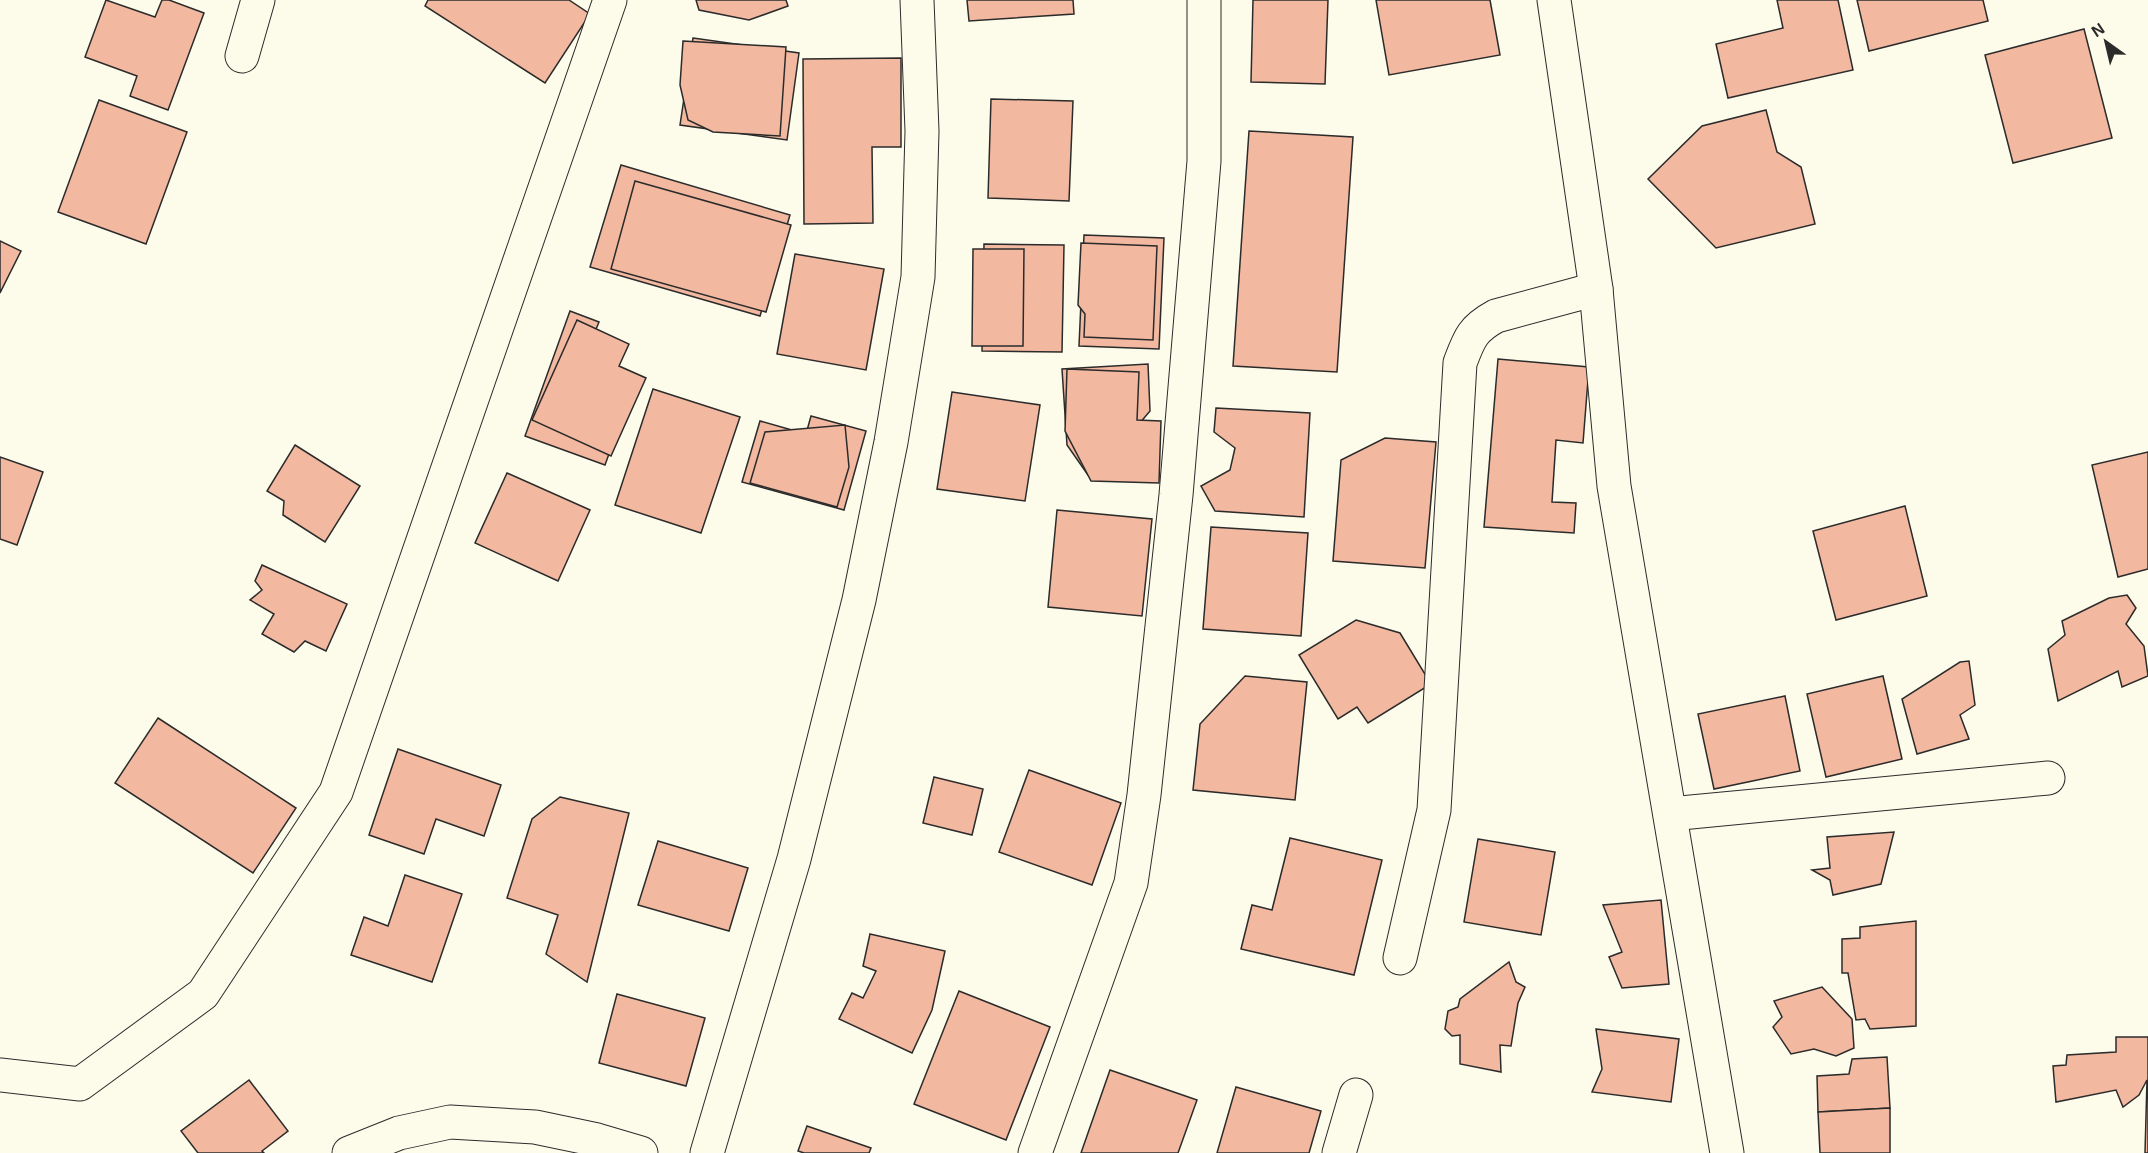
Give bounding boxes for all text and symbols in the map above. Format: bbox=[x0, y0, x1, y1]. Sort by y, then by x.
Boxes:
north arrow bbox=[2076, 12, 2136, 72]
text: N bbox=[2088, 20, 2107, 40]

